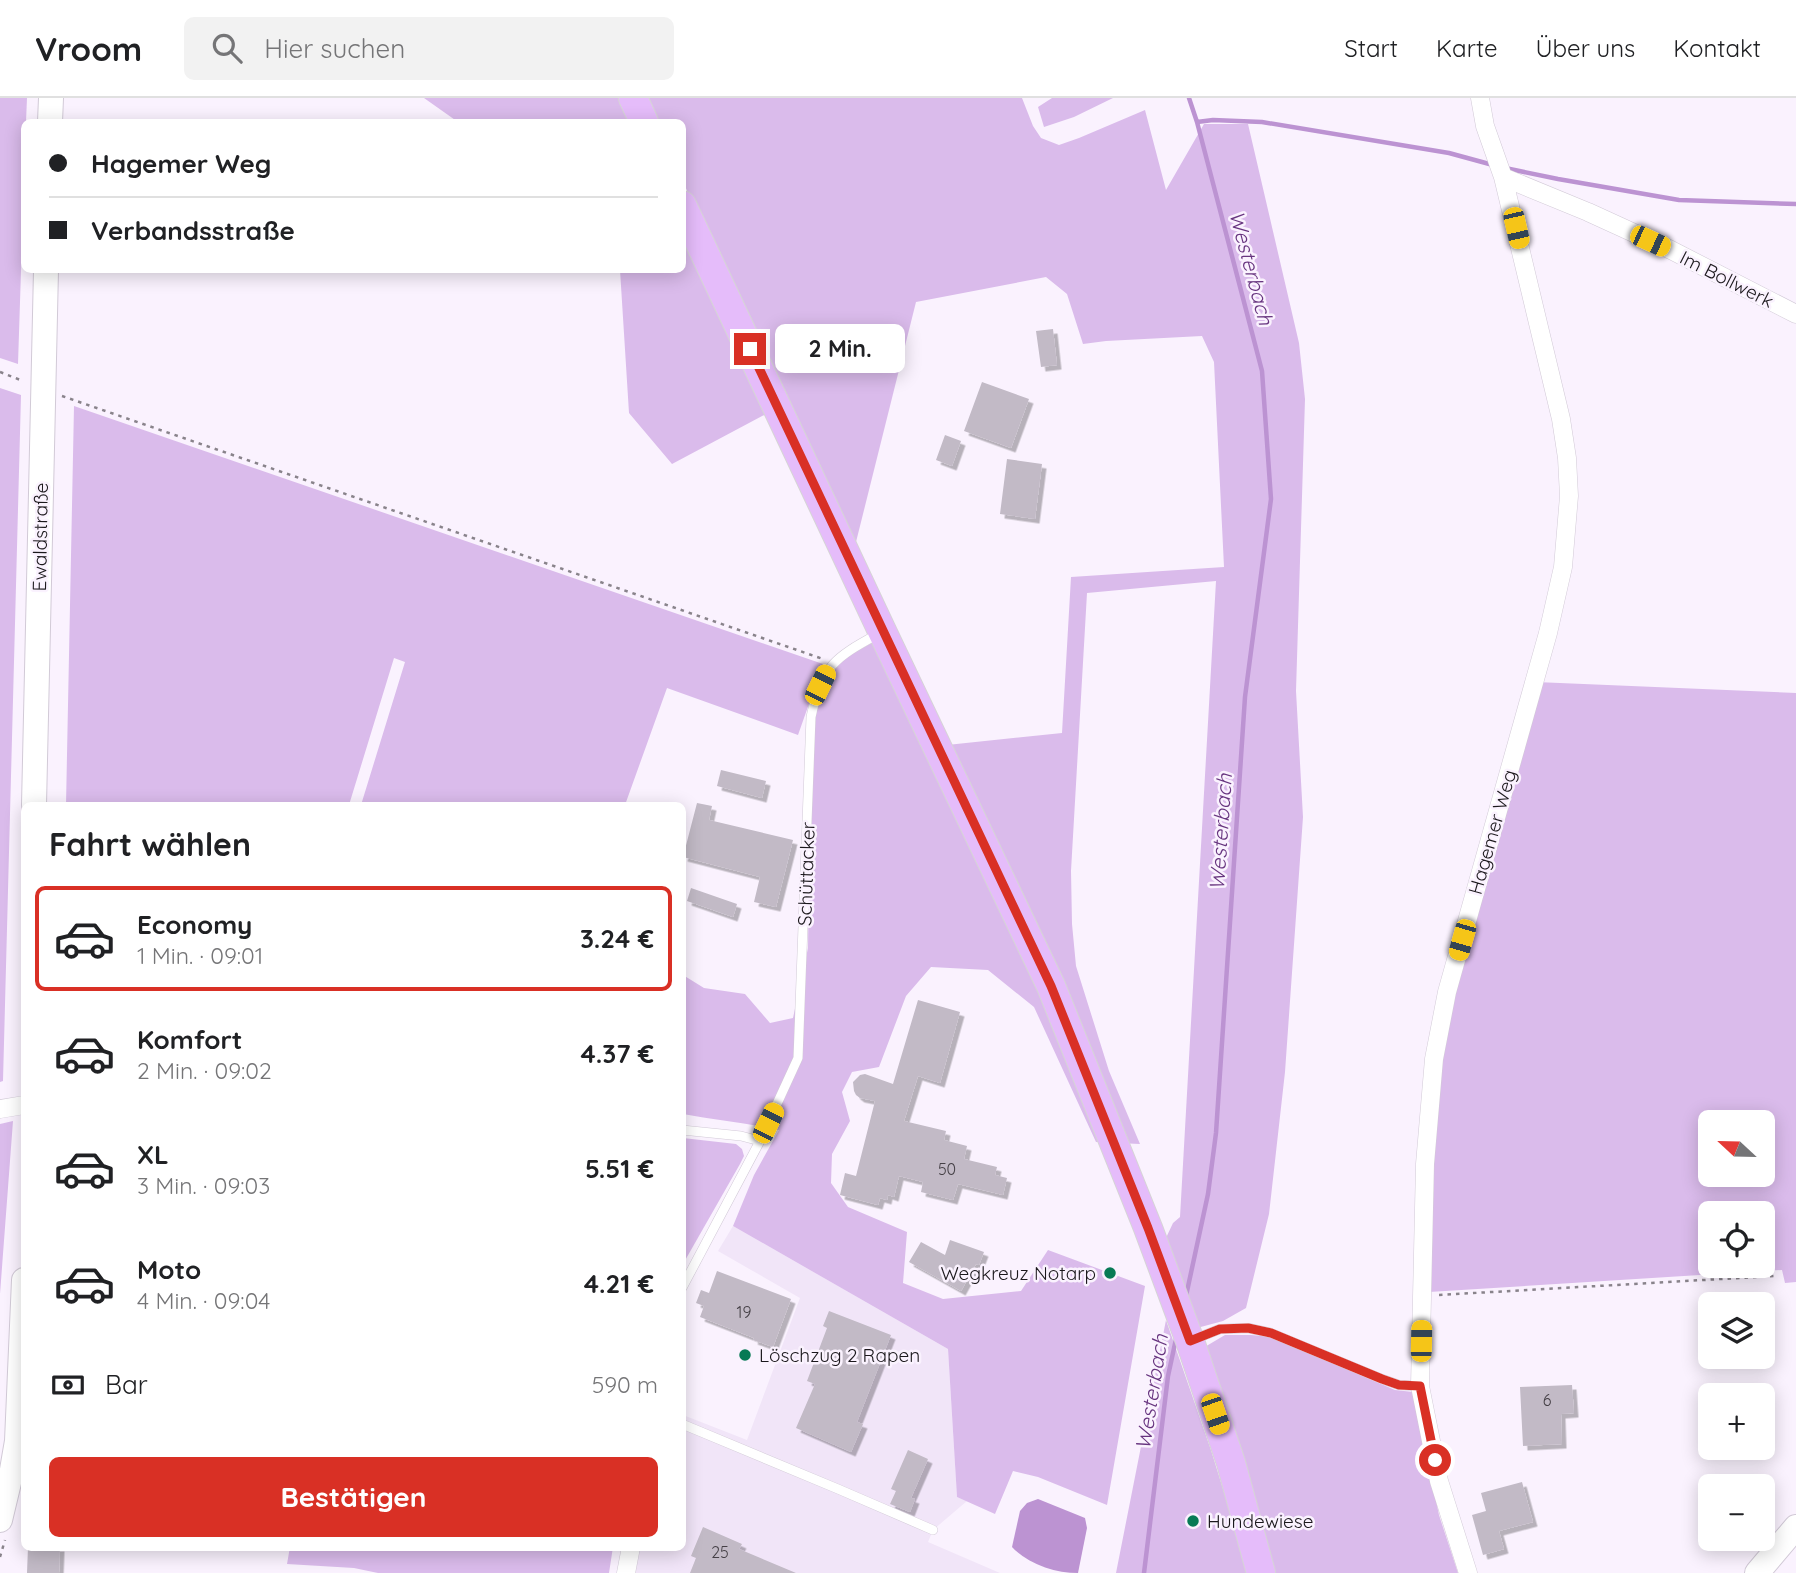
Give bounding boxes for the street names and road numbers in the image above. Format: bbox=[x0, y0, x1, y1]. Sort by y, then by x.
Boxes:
street label: Im Bollwerk bbox=[1676, 245, 1778, 313]
street label: Ewaldstraße bbox=[27, 483, 53, 591]
street label: Hagemer Weg bbox=[1463, 767, 1521, 897]
street label: Schüttacker bbox=[792, 821, 820, 926]

